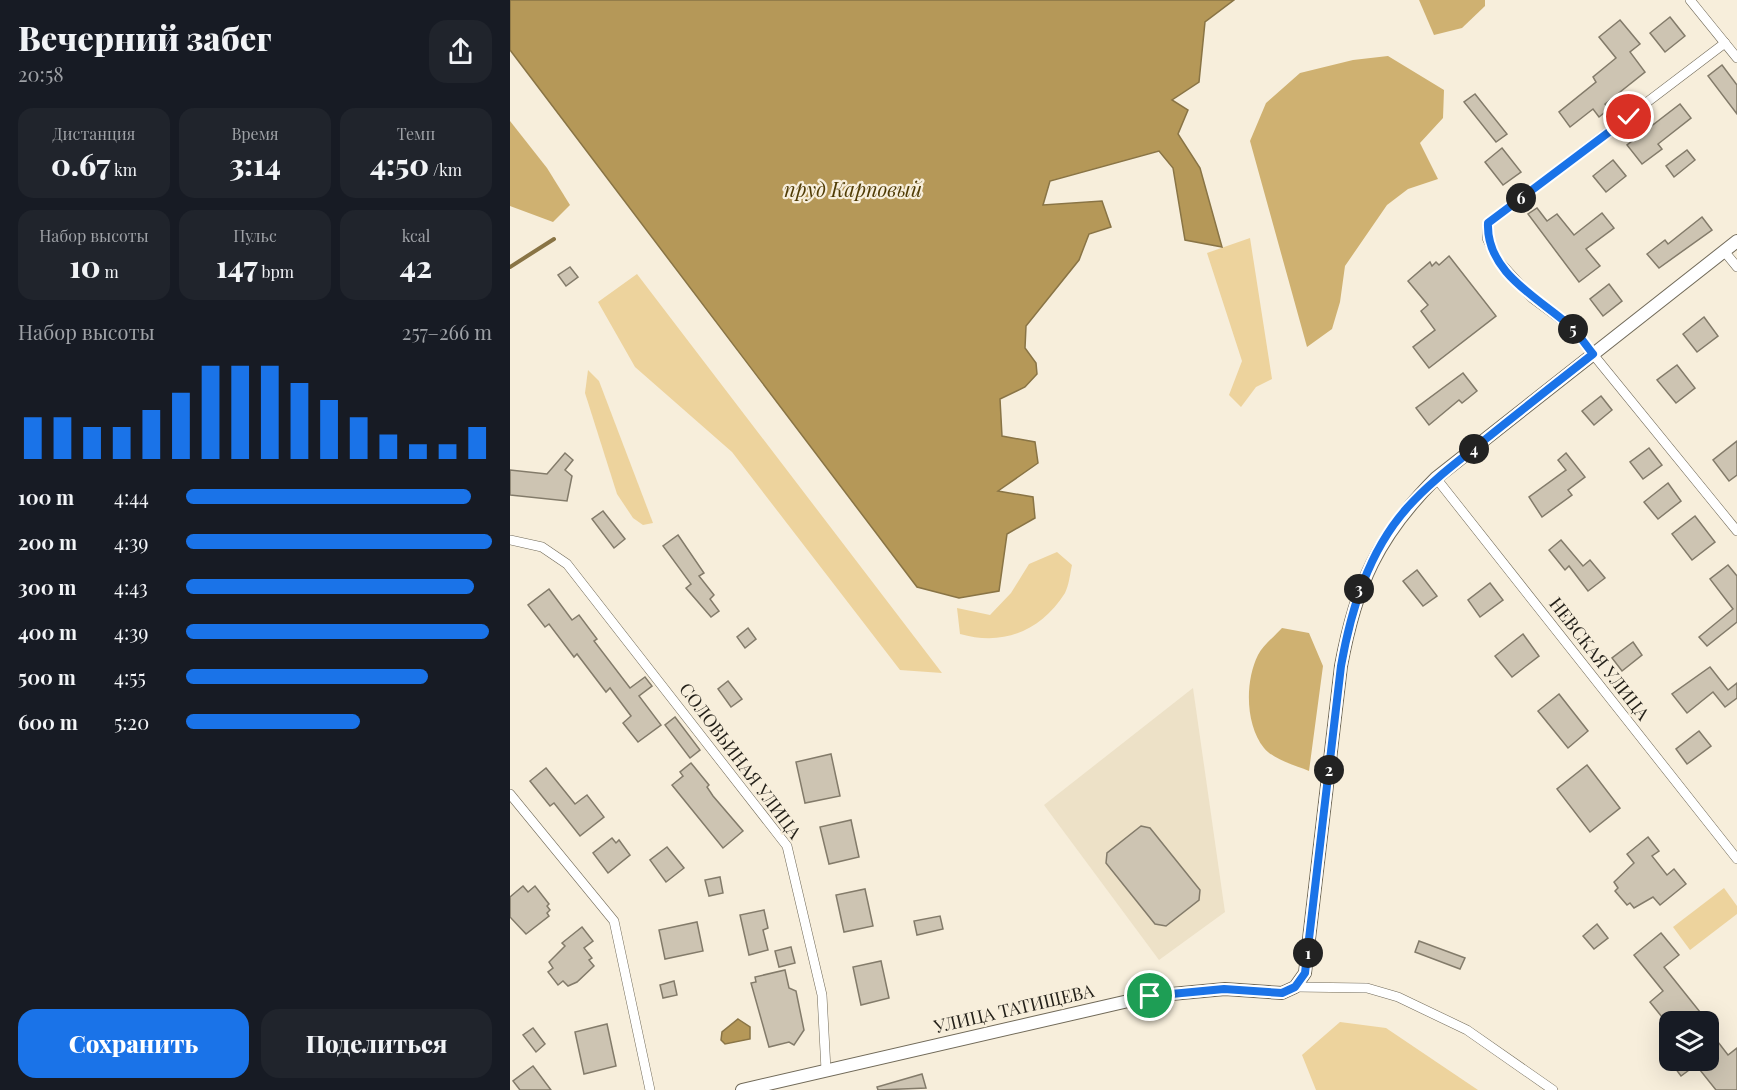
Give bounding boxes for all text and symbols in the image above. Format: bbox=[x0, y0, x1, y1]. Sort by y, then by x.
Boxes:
text: Вечерний забег bbox=[18, 15, 272, 59]
button: share bbox=[429, 20, 492, 83]
text: 20:58 bbox=[18, 60, 64, 87]
pin bbox=[1603, 91, 1654, 142]
icon: check bbox=[1612, 100, 1645, 133]
text: Дистанция bbox=[53, 123, 135, 144]
text: Время bbox=[231, 123, 279, 144]
text: Темп bbox=[397, 123, 435, 144]
text: 0.67 bbox=[51, 144, 111, 184]
text: 3:14 bbox=[229, 144, 281, 184]
text: 4:50 bbox=[370, 144, 429, 184]
text: km bbox=[111, 159, 137, 180]
text: /km bbox=[429, 159, 462, 180]
water label: пруд Карповый bbox=[784, 175, 923, 202]
pin: 6 bbox=[1506, 183, 1536, 213]
text: 6 bbox=[1517, 187, 1525, 208]
text: Набор высоты bbox=[39, 225, 149, 246]
text: Пульс bbox=[233, 225, 277, 246]
text: kcal bbox=[402, 225, 430, 246]
text: 10 bbox=[69, 246, 101, 286]
text: 147 bbox=[216, 246, 258, 286]
text: 42 bbox=[400, 246, 432, 286]
text: m bbox=[101, 261, 119, 282]
text: bpm bbox=[258, 261, 294, 282]
pin: 5 bbox=[1558, 314, 1588, 344]
text: Набор высоты bbox=[18, 318, 155, 345]
text: 257–266 m bbox=[402, 318, 492, 345]
text: 5 bbox=[1569, 318, 1577, 339]
pin: 4 bbox=[1459, 434, 1489, 464]
text: 4 bbox=[1470, 438, 1478, 459]
text: 100 m bbox=[18, 483, 74, 510]
text: 4:44 bbox=[114, 483, 149, 510]
text: 200 m bbox=[18, 528, 77, 555]
text: 4:39 bbox=[114, 528, 148, 555]
text: 300 m bbox=[18, 573, 76, 600]
text: 4:43 bbox=[114, 573, 148, 600]
pin: 3 bbox=[1344, 574, 1374, 604]
text: 3 bbox=[1355, 578, 1363, 599]
street label: НЕВСКАЯ УЛИЦА bbox=[1544, 592, 1656, 725]
text: 400 m bbox=[18, 618, 77, 645]
text: 4:39 bbox=[114, 618, 148, 645]
text: 500 m bbox=[18, 663, 76, 690]
text: 4:55 bbox=[114, 663, 146, 690]
street label: СОЛОВЬИНАЯ УЛИЦА bbox=[674, 678, 808, 844]
text: 600 m bbox=[18, 708, 78, 735]
text: 5:20 bbox=[114, 708, 149, 735]
pin: 2 bbox=[1314, 755, 1344, 785]
text: 2 bbox=[1325, 759, 1333, 780]
pin: 1 bbox=[1293, 938, 1323, 968]
text: 1 bbox=[1305, 942, 1311, 963]
pin bbox=[1124, 970, 1175, 1021]
street label: УЛИЦА ТАТИЩЕВА bbox=[930, 978, 1097, 1038]
icon: arrive bbox=[1133, 979, 1166, 1012]
button: Сохранить bbox=[18, 1009, 249, 1078]
button: Поделиться bbox=[261, 1009, 492, 1078]
map controls bbox=[1659, 1011, 1719, 1071]
button: layers bbox=[1659, 1011, 1719, 1071]

